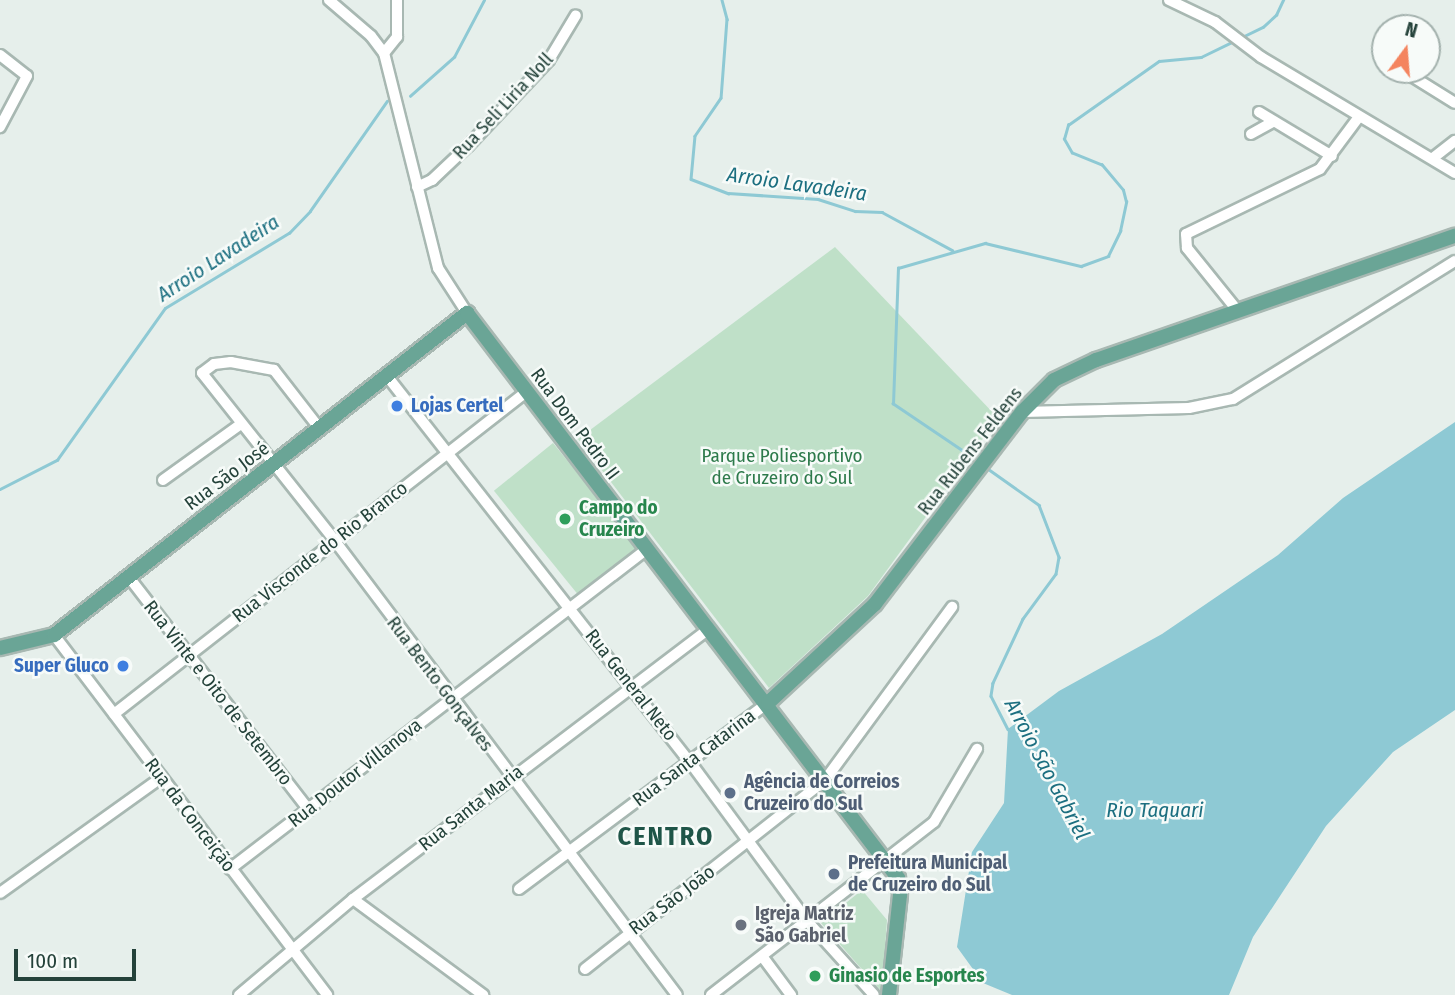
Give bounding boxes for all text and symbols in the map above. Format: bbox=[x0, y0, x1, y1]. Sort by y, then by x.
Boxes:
north arrow bbox=[1371, 14, 1441, 84]
text: N bbox=[1403, 18, 1420, 43]
street label: Rua Seli Liria Noll bbox=[448, 48, 558, 164]
water label: Arroio Lavadeira bbox=[726, 162, 868, 206]
water label: Arroio Lavadeira bbox=[152, 209, 284, 307]
street label: Rua Dom Pedro II bbox=[526, 364, 624, 484]
street label: Rua Rubens Feldens bbox=[913, 382, 1027, 520]
place label: Lojas Certel bbox=[411, 395, 503, 417]
marker: Lojas Certel bbox=[389, 398, 405, 414]
street label: Rua São José bbox=[180, 437, 274, 515]
park label: Parque Poliesportivo de Cruzeiro do Sul bbox=[701, 445, 863, 489]
street label: Rua Visconde do Rio Branco bbox=[228, 476, 412, 628]
place label: Campo do Cruzeiro bbox=[579, 497, 658, 541]
marker: Campo do Cruzeiro bbox=[557, 511, 573, 527]
street label: Rua Vinte e Oito de Setembro bbox=[139, 596, 297, 790]
street label: Rua Bento Gonçalves bbox=[382, 612, 498, 756]
street label: Rua General Neto bbox=[580, 625, 682, 745]
place label: Super Gluco bbox=[14, 655, 109, 677]
marker: Super Gluco bbox=[115, 658, 131, 674]
water label: Arroio São Gabriel bbox=[999, 694, 1095, 844]
street label: Rua Santa Catarina bbox=[628, 704, 760, 812]
street label: Rua Doutor Villanova bbox=[284, 714, 426, 832]
street label: Rua da Conceição bbox=[140, 754, 240, 876]
street label: Rua Santa Maria bbox=[414, 760, 528, 856]
place label: Agência de Correios Cruzeiro do Sul bbox=[744, 771, 900, 815]
marker: Agência de Correios Cruzeiro do Sul bbox=[722, 785, 738, 801]
water label: Rio Taquari bbox=[1106, 797, 1204, 823]
district label: CENTRO bbox=[618, 821, 714, 853]
place label: Prefeitura Municipal de Cruzeiro do Sul bbox=[848, 852, 1007, 896]
street label: Rua São João bbox=[625, 860, 719, 940]
marker: Prefeitura Municipal de Cruzeiro do Sul bbox=[826, 866, 842, 882]
place label: Igreja Matriz São Gabriel bbox=[755, 903, 854, 947]
marker: Igreja Matriz São Gabriel bbox=[733, 917, 749, 933]
scale bar bbox=[18, 936, 140, 980]
text: 100 m bbox=[27, 948, 78, 974]
place label: Ginasio de Esportes bbox=[829, 965, 985, 987]
marker: Ginasio de Esportes bbox=[807, 968, 823, 984]

